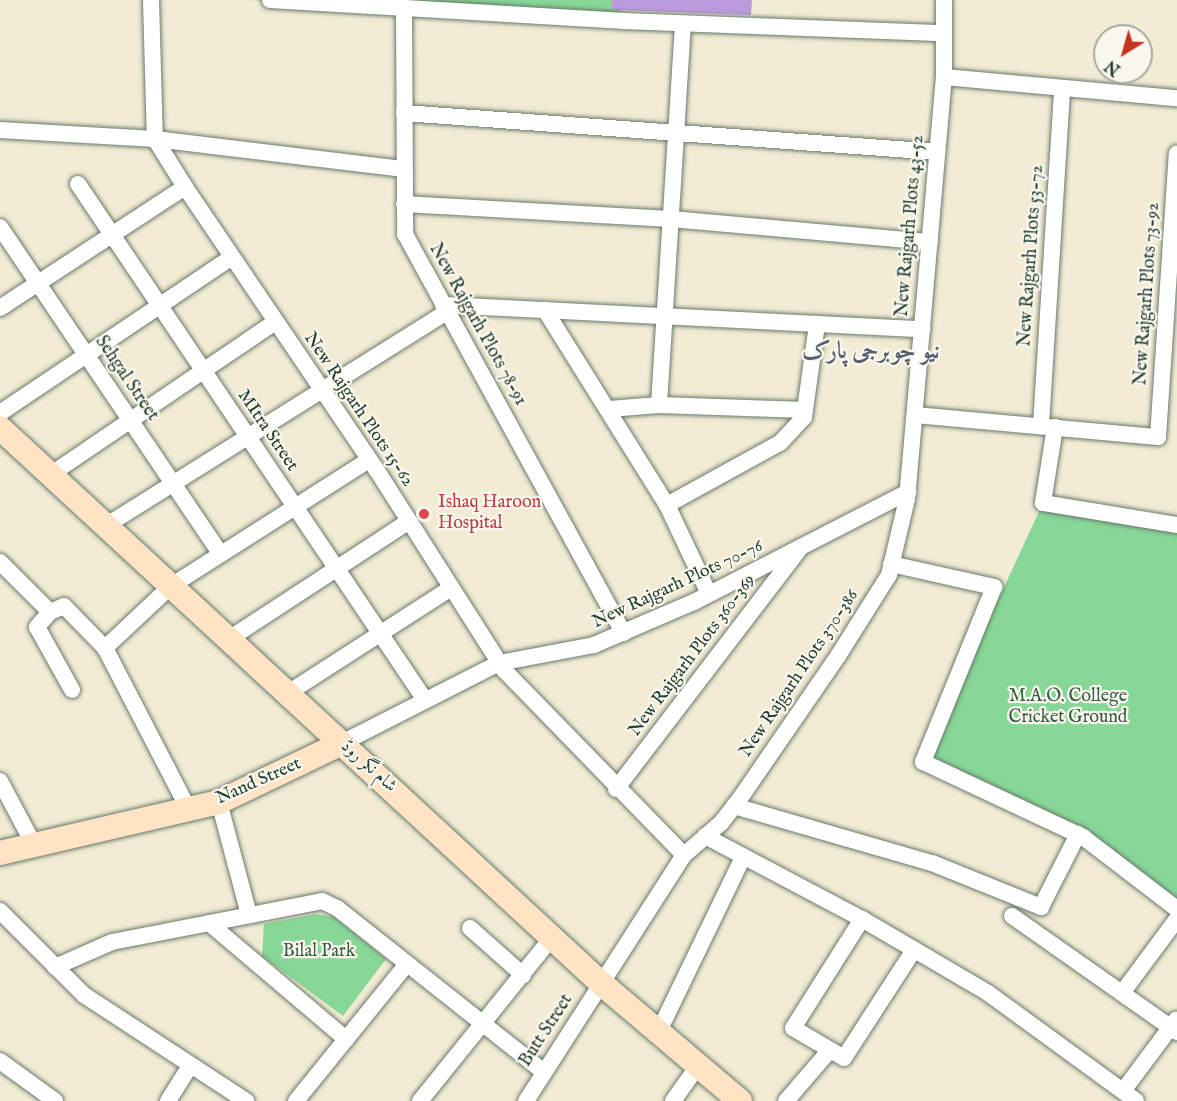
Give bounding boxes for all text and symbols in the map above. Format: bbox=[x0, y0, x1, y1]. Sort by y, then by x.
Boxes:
north arrow bbox=[1093, 24, 1153, 84]
text: N bbox=[1102, 55, 1125, 79]
street label: New Rajgarh Plots 43-52 bbox=[892, 134, 930, 318]
street label: New Rajgarh Plots 53-72 bbox=[1015, 164, 1049, 348]
street label: New Rajgarh Plots 73-92 bbox=[1131, 202, 1165, 386]
street label: New Rajgarh Plots 78-91 bbox=[423, 240, 531, 410]
street label: New Rajgarh Plots 15-62 bbox=[298, 329, 418, 491]
street label: Sehgal Street bbox=[90, 332, 162, 426]
district label: نیو چوبرجی پارک bbox=[802, 338, 940, 366]
street label: MItra Street bbox=[232, 386, 302, 476]
place label: Ishaq Haroon Hospital bbox=[438, 493, 541, 536]
marker: Ishaq Haroon Hospital bbox=[415, 505, 433, 523]
street label: New Rajgarh Plots 70-76 bbox=[589, 536, 767, 634]
street label: New Rajgarh Plots 360-369 bbox=[625, 571, 761, 741]
street label: New Rajgarh Plots 370-386 bbox=[736, 586, 864, 762]
park label: M.A.O. College Cricket Ground bbox=[1009, 687, 1127, 730]
street label: شام نگر روڈ bbox=[335, 736, 401, 798]
street label: Nand Street bbox=[213, 754, 305, 810]
park label: Bilal Park bbox=[283, 941, 355, 963]
street label: Butt Street bbox=[516, 991, 578, 1071]

